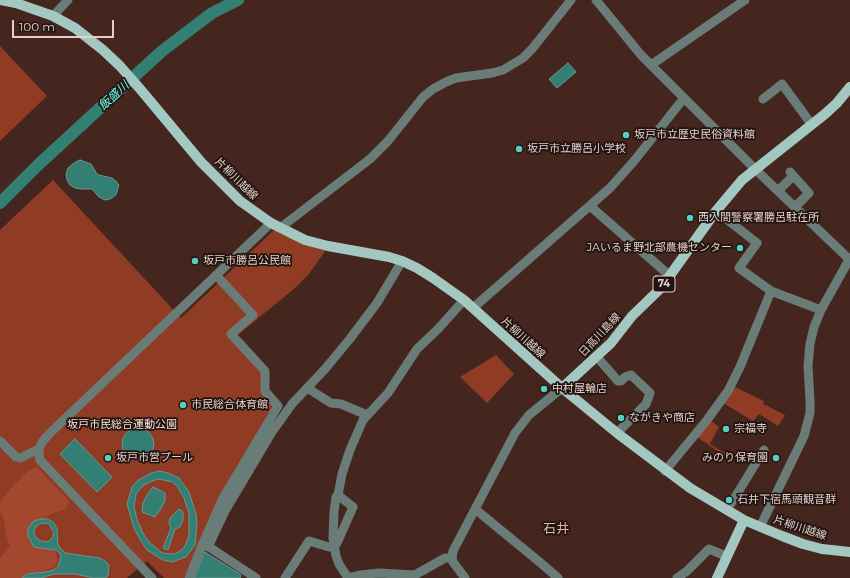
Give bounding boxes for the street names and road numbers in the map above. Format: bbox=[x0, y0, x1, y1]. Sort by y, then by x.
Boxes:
street label: 片柳川越線 bbox=[212, 155, 260, 203]
road number: 74 bbox=[653, 276, 675, 292]
street label: 日高川島線 bbox=[576, 310, 624, 360]
street label: 片柳川越線 bbox=[498, 315, 548, 361]
street label: 片柳川越線 bbox=[772, 513, 828, 543]

